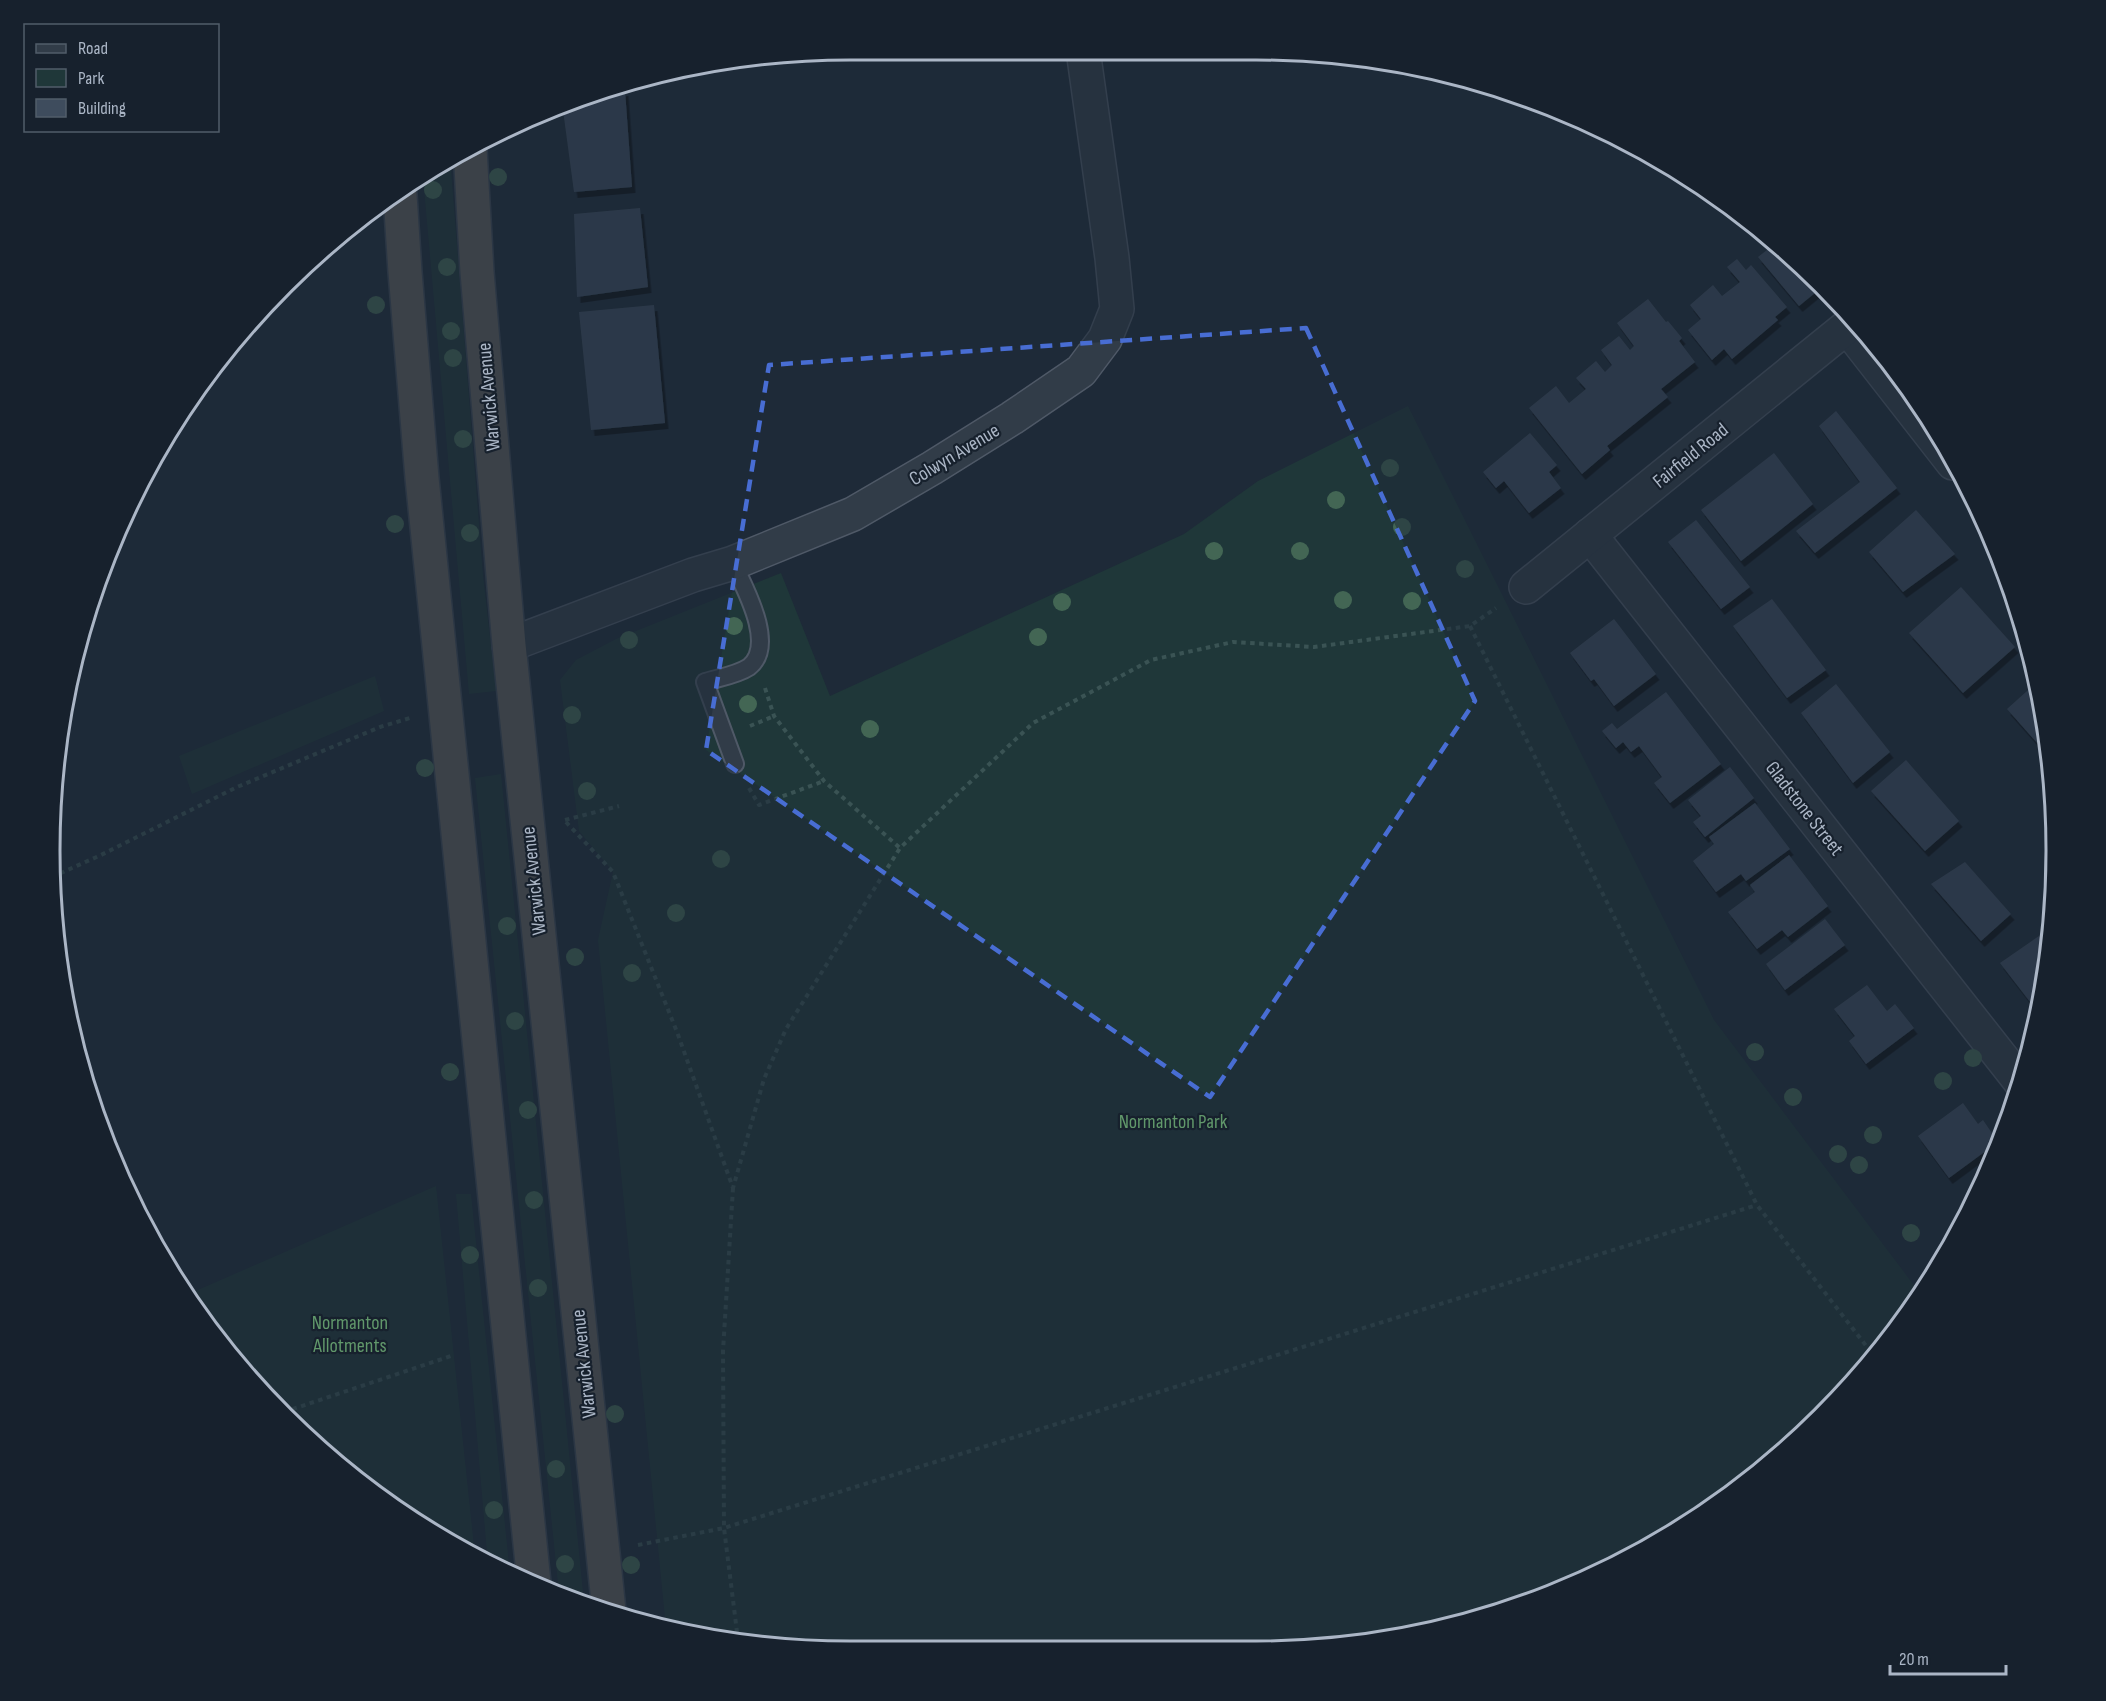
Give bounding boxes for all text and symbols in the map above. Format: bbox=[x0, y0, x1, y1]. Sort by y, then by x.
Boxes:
legend bbox=[24, 24, 219, 132]
text: Road bbox=[78, 38, 108, 59]
text: Park bbox=[78, 68, 104, 89]
text: Building bbox=[78, 98, 126, 119]
street label: Warwick Avenue bbox=[472, 342, 506, 452]
street label: Fairfield Road bbox=[1648, 418, 1733, 493]
street label: Colwyn Avenue bbox=[905, 419, 1004, 491]
street label: Gladstone Street bbox=[1760, 757, 1849, 861]
street label: Warwick Avenue bbox=[516, 825, 552, 936]
park label: Normanton Park bbox=[1119, 1110, 1228, 1134]
street label: Warwick Avenue bbox=[566, 1308, 602, 1419]
park label: Normanton Allotments bbox=[312, 1311, 388, 1358]
scale bar bbox=[1890, 1638, 2006, 1676]
text: 20 m bbox=[1899, 1649, 1929, 1670]

